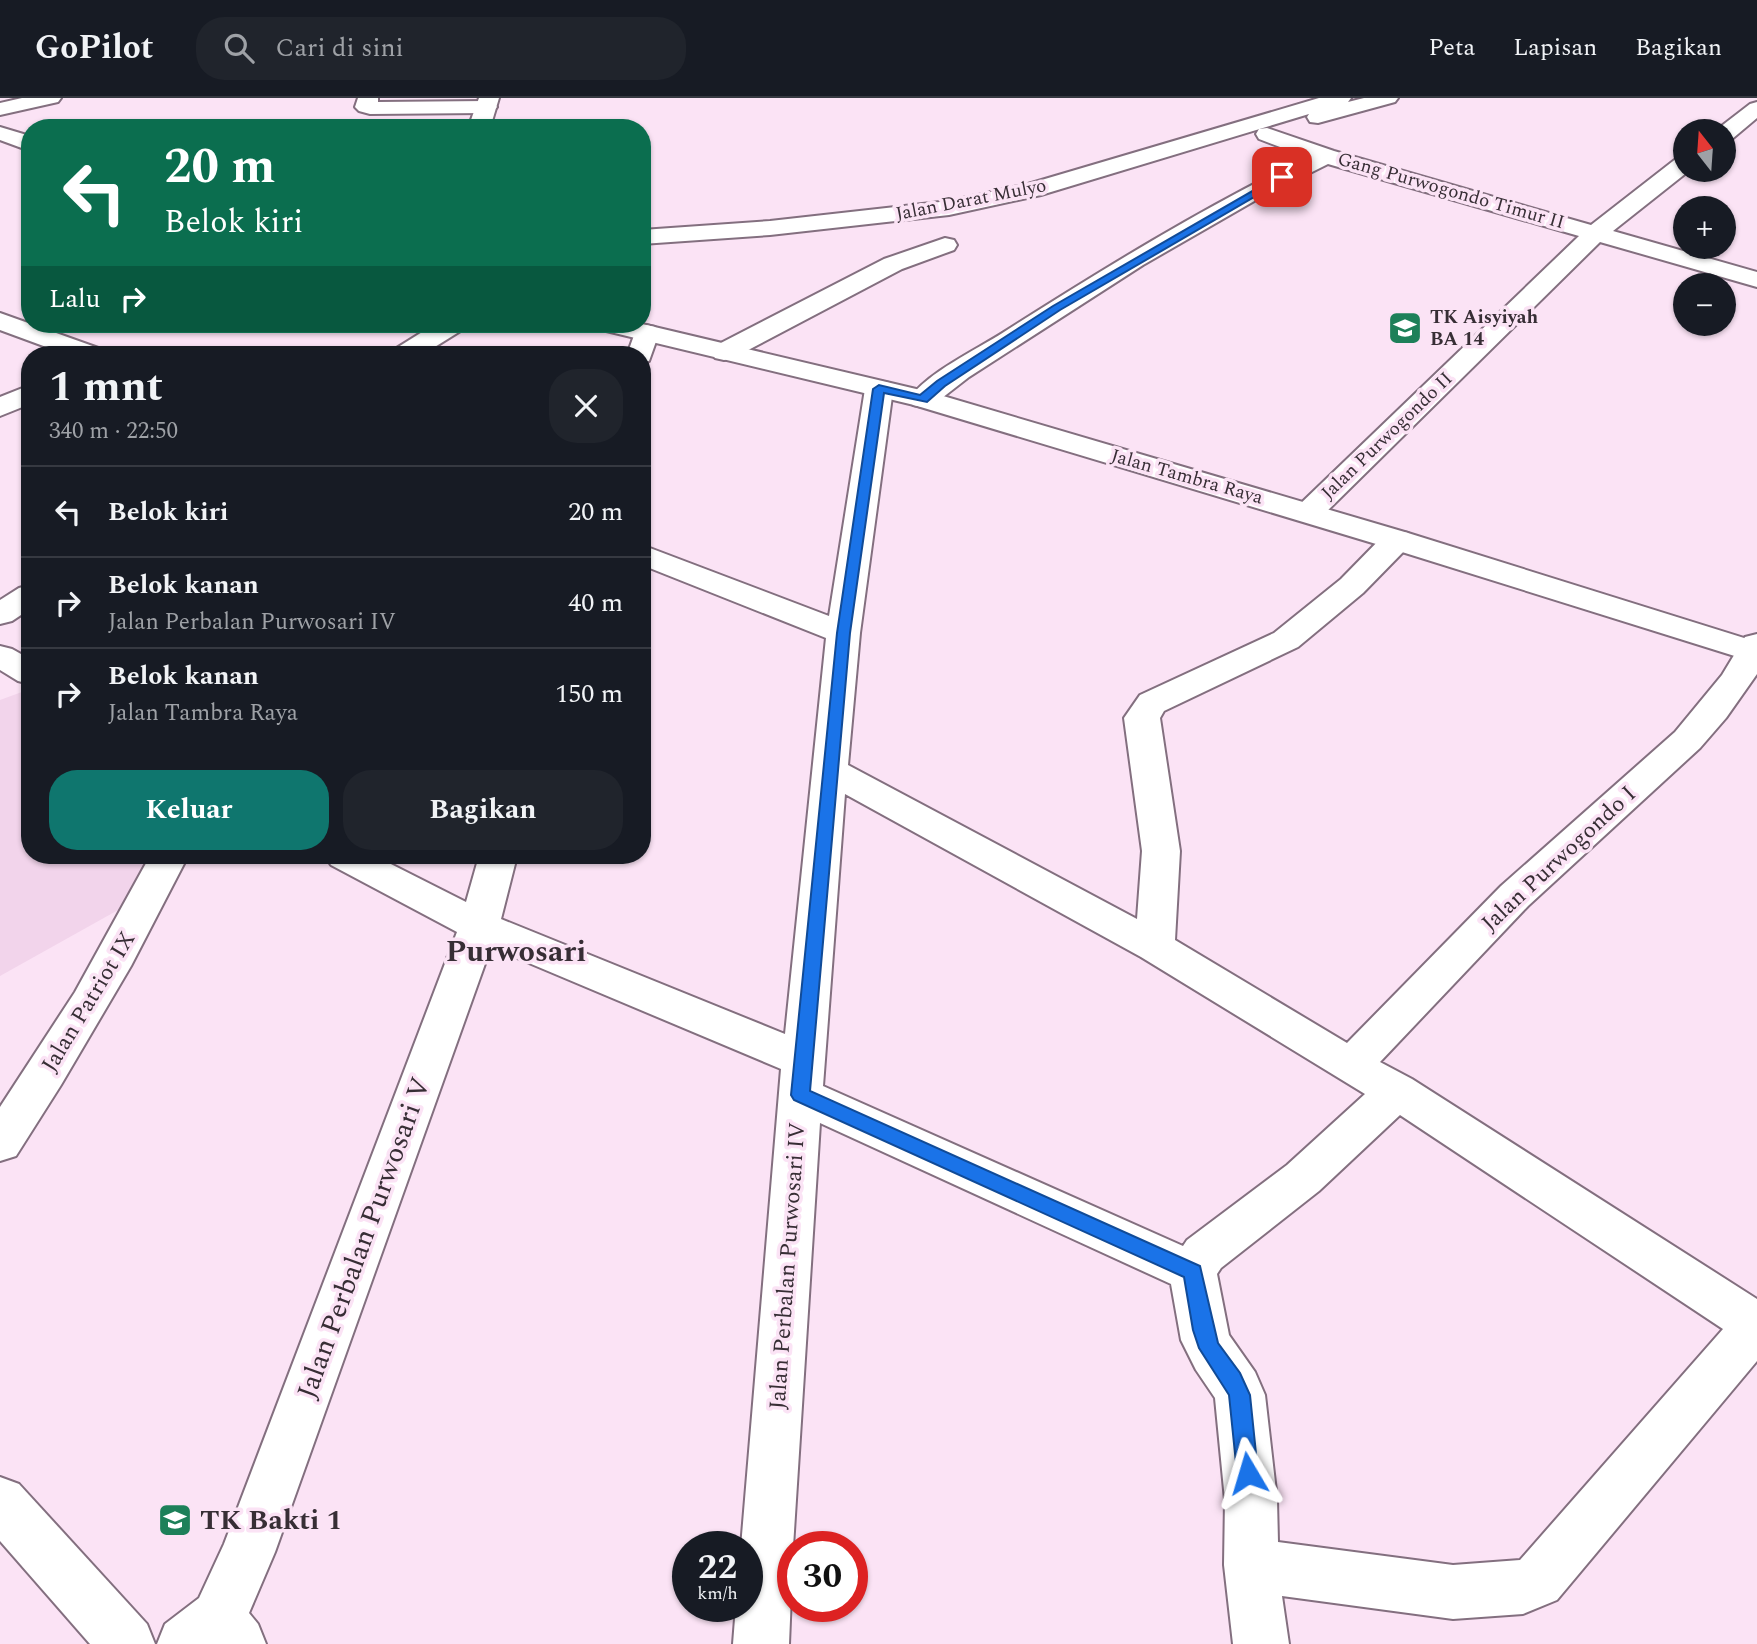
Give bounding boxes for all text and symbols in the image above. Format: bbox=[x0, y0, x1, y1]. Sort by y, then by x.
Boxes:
search box bbox=[196, 17, 686, 80]
text: GoPilot bbox=[35, 23, 154, 73]
text: Cari di sini bbox=[276, 28, 404, 68]
icon: search bbox=[220, 29, 258, 67]
text: Peta bbox=[1428, 30, 1475, 66]
text: Lapisan bbox=[1513, 30, 1597, 66]
text: Bagikan bbox=[1635, 30, 1722, 66]
north arrow bbox=[1673, 119, 1736, 182]
map controls bbox=[1673, 119, 1736, 336]
text: 20 m bbox=[164, 130, 275, 205]
street label: Gang Purwogondo Timur II bbox=[1334, 145, 1568, 237]
icon: left bbox=[49, 147, 140, 238]
pin bbox=[1252, 147, 1312, 207]
icon: arrive bbox=[1263, 158, 1301, 196]
street label: Jalan Darat Mulyo bbox=[893, 171, 1049, 229]
button: + bbox=[1673, 196, 1736, 259]
text: Belok kiri bbox=[164, 198, 303, 247]
button: − bbox=[1673, 273, 1736, 336]
text: Lalu bbox=[49, 279, 100, 319]
icon: right bbox=[114, 280, 152, 318]
place label: TK Aisyiyah BA 14 bbox=[1430, 303, 1539, 354]
school or university icon: TK Aisyiyah BA 14 bbox=[1386, 309, 1424, 347]
text: 1 mnt bbox=[49, 356, 163, 419]
street label: Jalan Purwogondo II bbox=[1314, 365, 1460, 507]
button: close bbox=[549, 369, 623, 443]
text: 340 m · 22:50 bbox=[49, 414, 178, 449]
street label: Jalan Tambra Raya bbox=[1108, 441, 1267, 513]
text: Belok kiri bbox=[108, 492, 228, 532]
text: 20 m bbox=[568, 492, 623, 532]
icon: left bbox=[49, 493, 87, 531]
text: Belok kanan bbox=[108, 565, 259, 605]
text: 40 m bbox=[568, 583, 623, 623]
icon: right bbox=[49, 584, 87, 622]
text: Jalan Perbalan Purwosari IV bbox=[108, 605, 396, 640]
text: Belok kanan bbox=[108, 656, 259, 696]
text: 150 m bbox=[555, 674, 623, 714]
icon: right bbox=[49, 675, 87, 713]
text: Jalan Tambra Raya bbox=[108, 696, 298, 731]
button: Keluar bbox=[49, 770, 329, 850]
button: Bagikan bbox=[343, 770, 623, 850]
street label: Jalan Purwogondo I bbox=[1474, 778, 1644, 940]
street label: Jalan Patriot IX bbox=[33, 925, 145, 1079]
district label: Purwosari bbox=[446, 929, 586, 975]
street label: Jalan Perbalan Purwosari V bbox=[286, 1071, 442, 1405]
street label: Jalan Perbalan Purwosari IV bbox=[760, 1121, 816, 1411]
position arrow bbox=[1211, 1436, 1285, 1510]
place label: TK Bakti 1 bbox=[200, 1499, 342, 1542]
school or university icon: TK Bakti 1 bbox=[156, 1501, 194, 1539]
speed limit sign: 30 bbox=[777, 1531, 868, 1622]
text: 22 bbox=[698, 1541, 737, 1594]
text: km/h bbox=[697, 1580, 738, 1607]

